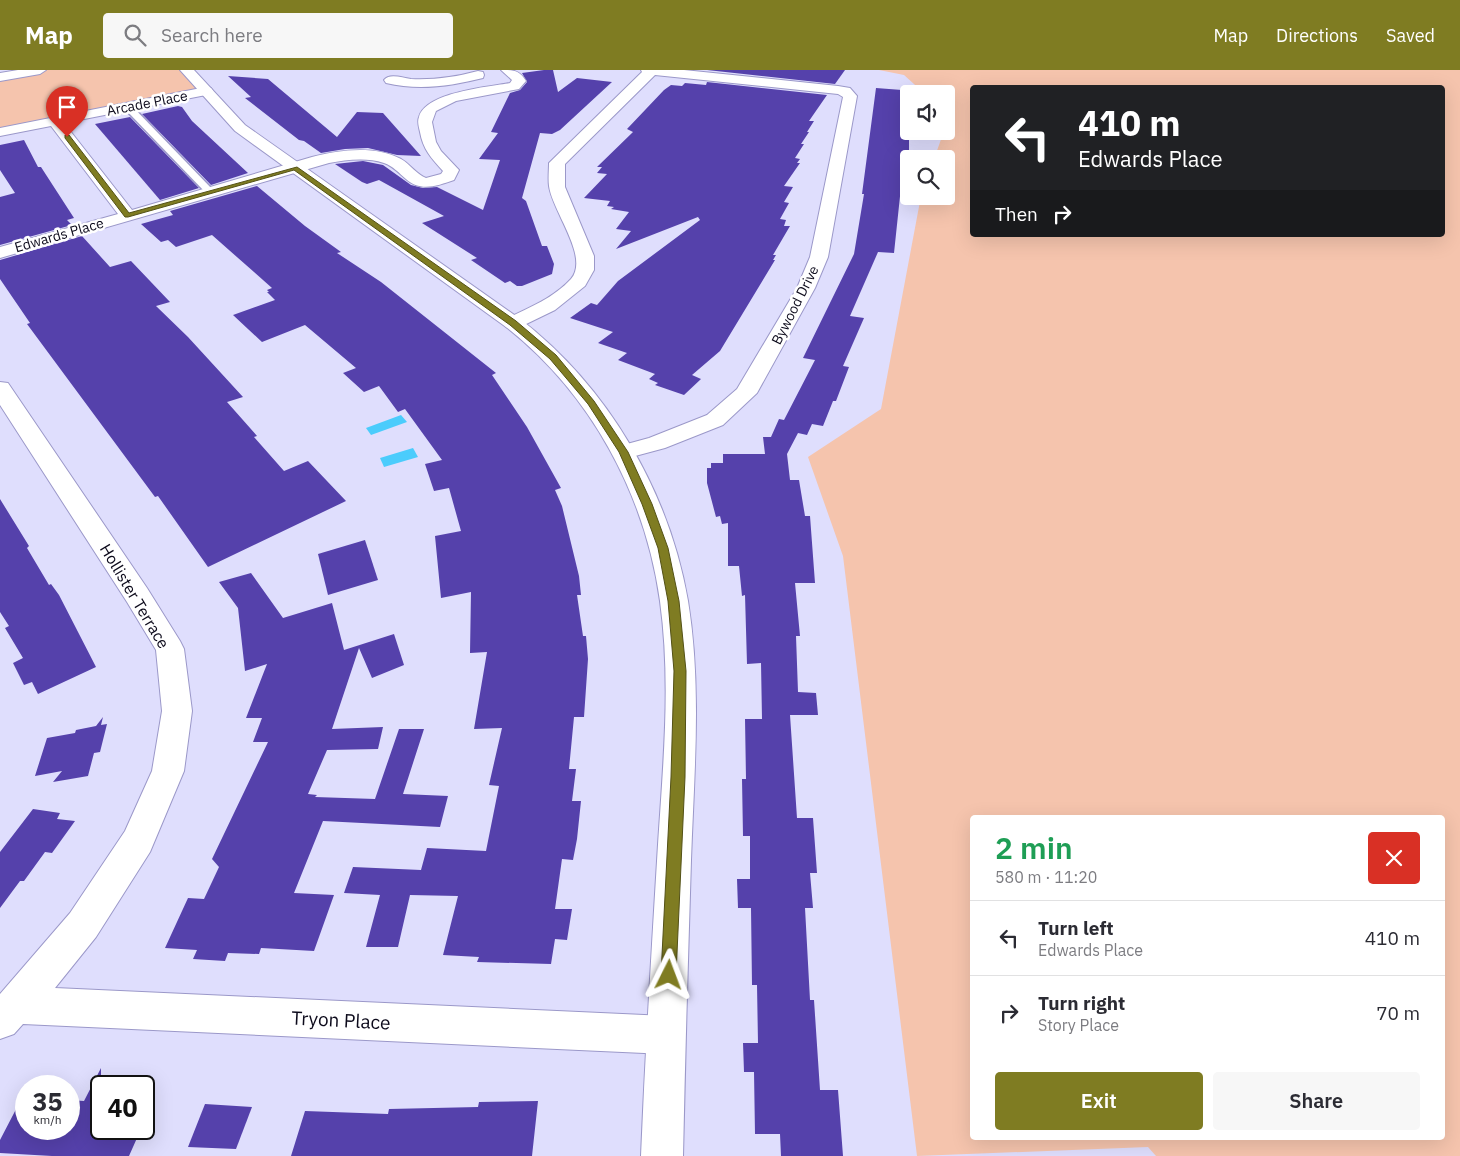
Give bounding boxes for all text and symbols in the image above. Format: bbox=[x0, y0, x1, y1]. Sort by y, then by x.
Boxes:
search box bbox=[103, 13, 453, 58]
text: Map bbox=[25, 19, 73, 51]
icon: search bbox=[121, 21, 149, 49]
text: Search here bbox=[161, 23, 263, 47]
text: Map bbox=[1213, 24, 1248, 47]
text: Directions bbox=[1276, 24, 1358, 47]
text: Saved bbox=[1386, 24, 1435, 47]
map controls bbox=[900, 85, 955, 205]
button: sound bbox=[900, 85, 955, 140]
pin bbox=[46, 86, 88, 137]
street label: Arcade Place bbox=[105, 86, 189, 120]
icon: arrive bbox=[53, 93, 81, 121]
text: 410 m bbox=[1078, 100, 1181, 146]
icon: left bbox=[995, 105, 1060, 170]
text: Edwards Place bbox=[1078, 144, 1223, 173]
button: search bbox=[900, 150, 955, 205]
icon: right bbox=[1048, 200, 1076, 228]
text: Then bbox=[995, 202, 1038, 226]
street label: Edwards Place bbox=[12, 214, 106, 256]
street label: Bywood Drive bbox=[767, 262, 823, 348]
street label: Hollister Terrace bbox=[96, 540, 174, 652]
text: 2 min bbox=[995, 828, 1073, 867]
button: close bbox=[1368, 832, 1420, 884]
text: 580 m · 11:20 bbox=[995, 867, 1097, 887]
text: Turn left bbox=[1038, 916, 1114, 940]
icon: left bbox=[995, 924, 1023, 952]
text: 410 m bbox=[1365, 926, 1420, 950]
text: Edwards Place bbox=[1038, 940, 1143, 960]
position arrow bbox=[642, 948, 694, 1000]
text: Turn right bbox=[1038, 991, 1125, 1015]
icon: right bbox=[995, 999, 1023, 1027]
text: 70 m bbox=[1376, 1001, 1420, 1025]
street label: Tryon Place bbox=[291, 1005, 391, 1035]
text: Story Place bbox=[1038, 1015, 1119, 1035]
button: Exit bbox=[995, 1072, 1203, 1130]
button: Share bbox=[1213, 1072, 1420, 1130]
speed limit sign: 40 bbox=[90, 1075, 155, 1140]
text: 35 bbox=[32, 1085, 63, 1118]
text: km/h bbox=[33, 1112, 62, 1127]

